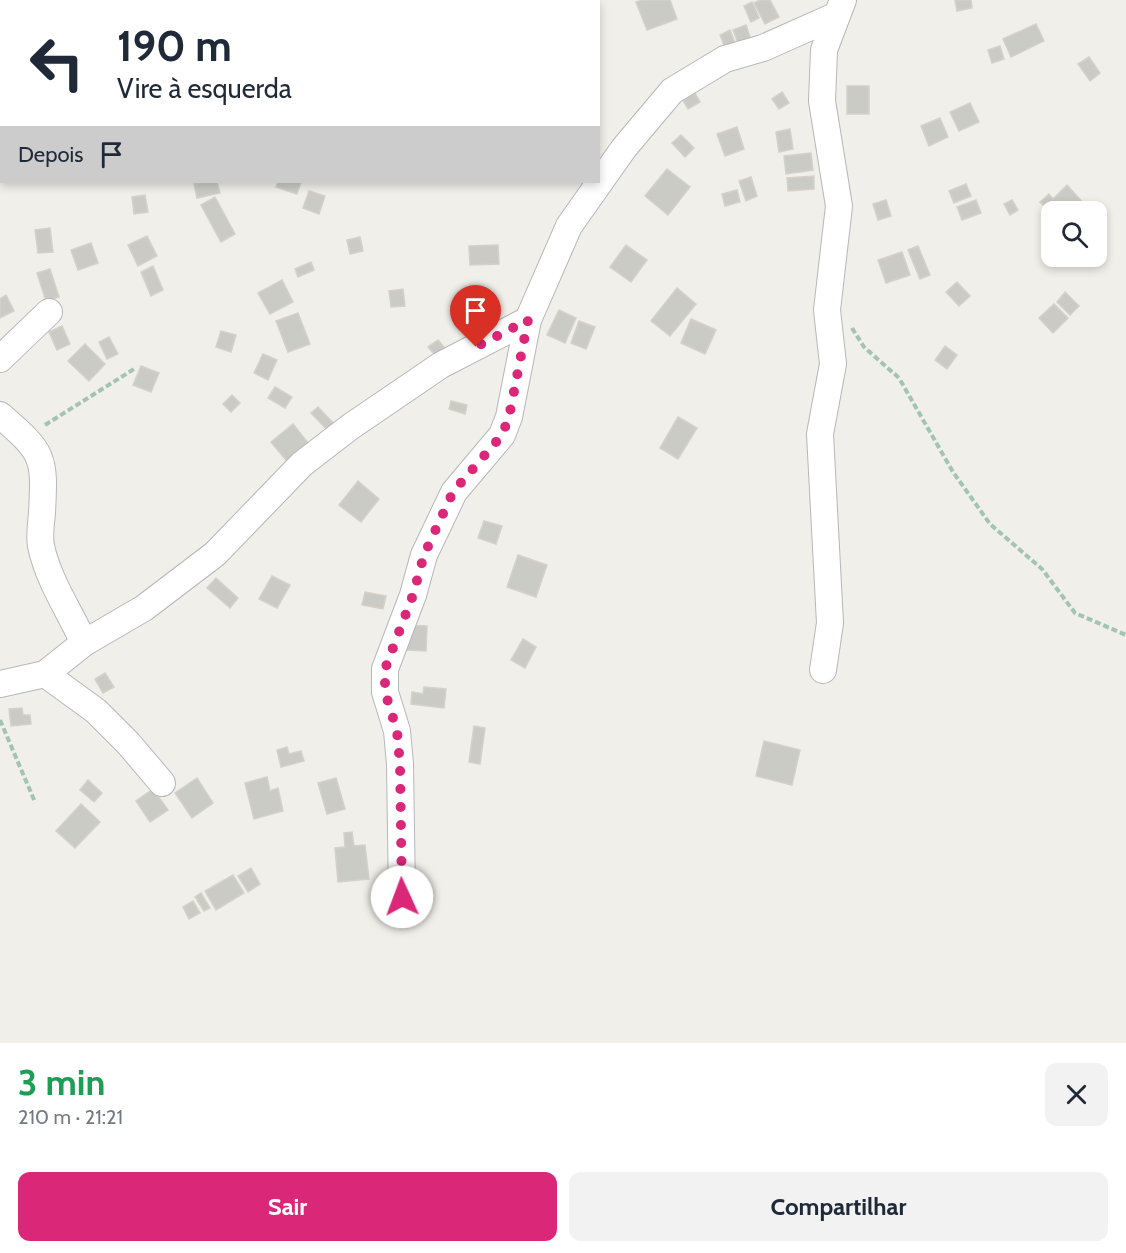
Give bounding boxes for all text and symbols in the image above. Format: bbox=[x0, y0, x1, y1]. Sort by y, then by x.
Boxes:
text: 190 m bbox=[117, 20, 232, 72]
icon: left bbox=[18, 24, 96, 102]
text: Vire à esquerda bbox=[117, 72, 292, 105]
icon: arrive bbox=[95, 138, 128, 171]
text: Depois bbox=[18, 141, 83, 168]
map controls bbox=[1041, 201, 1107, 267]
button: search bbox=[1041, 201, 1107, 267]
pin bbox=[450, 285, 501, 347]
icon: arrive bbox=[459, 294, 492, 327]
position arrow bbox=[370, 865, 434, 929]
text: 3 min bbox=[18, 1060, 105, 1104]
button: close bbox=[1045, 1063, 1108, 1126]
text: 210 m · 21:21 bbox=[18, 1105, 123, 1129]
button: Sair bbox=[18, 1172, 557, 1241]
button: Compartilhar bbox=[569, 1172, 1108, 1241]

